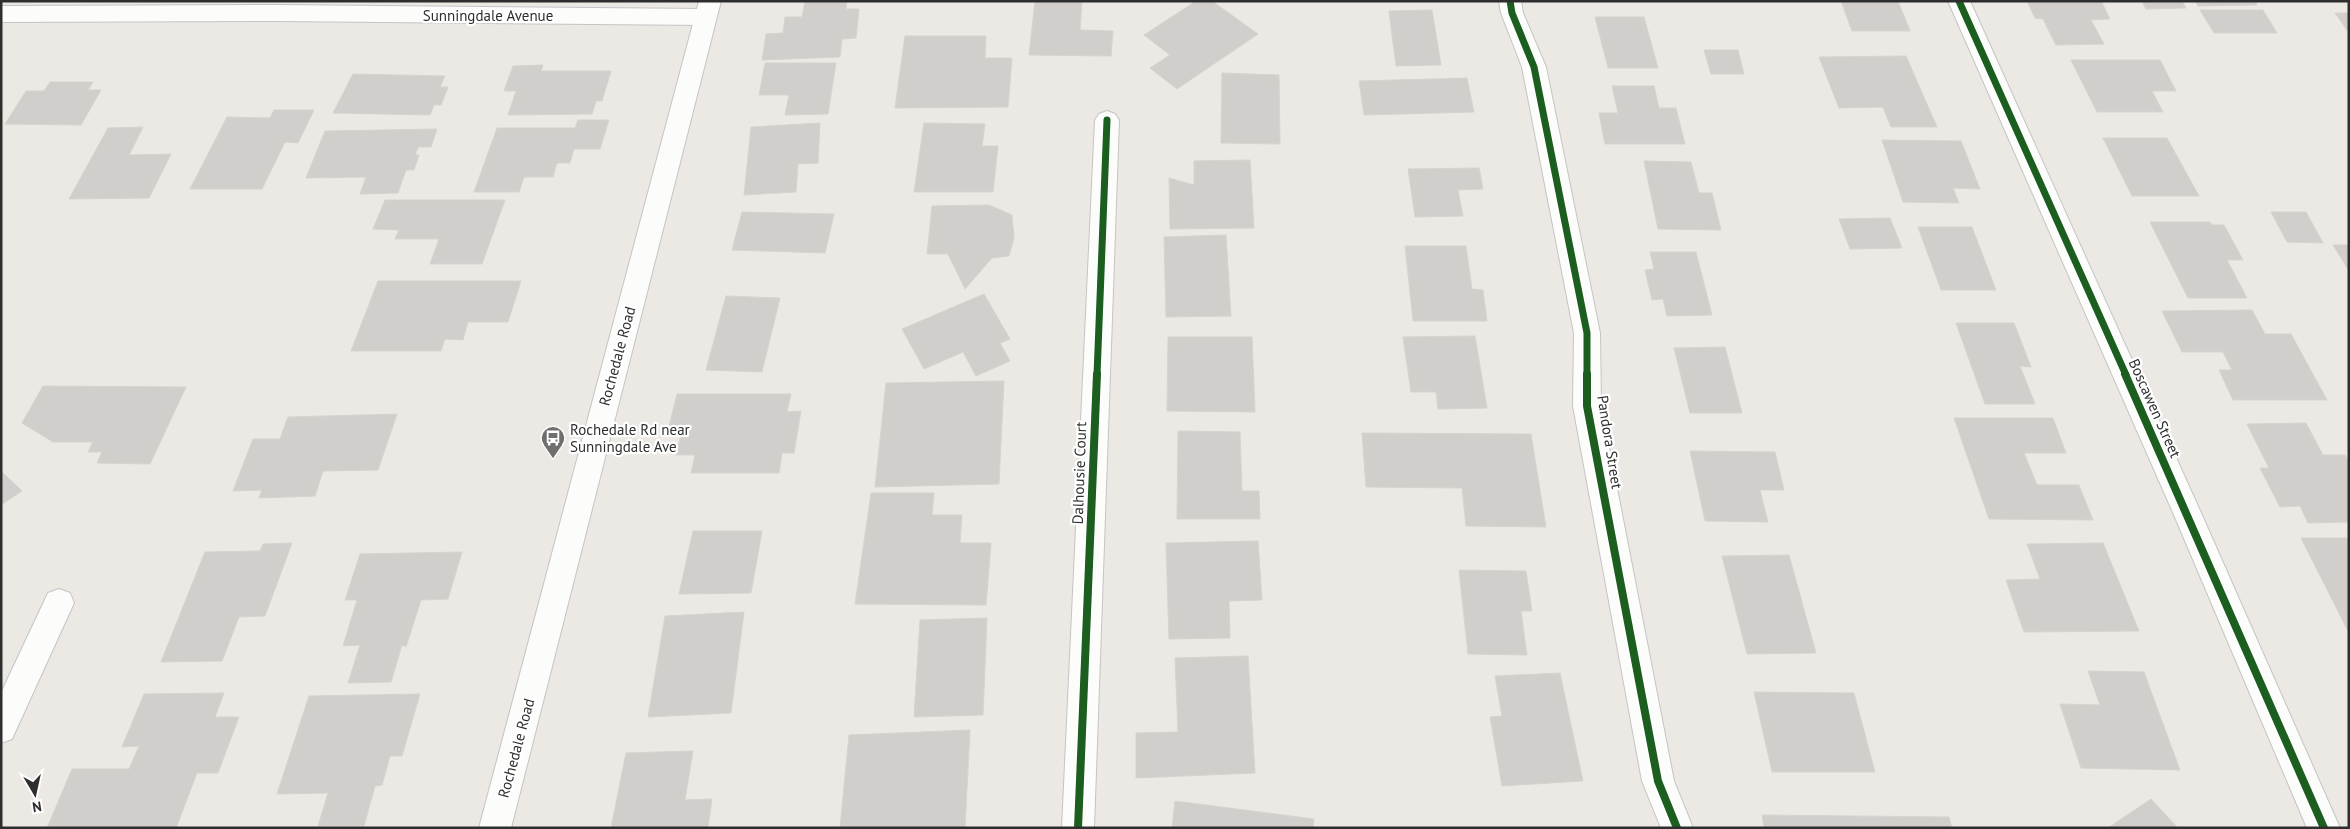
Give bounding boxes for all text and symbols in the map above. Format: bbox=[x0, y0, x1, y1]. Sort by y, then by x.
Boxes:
street label: Sunningdale Avenue bbox=[423, 6, 553, 25]
street label: Rochedale Road bbox=[595, 304, 639, 408]
street label: Boscawen Street bbox=[2125, 356, 2185, 460]
street label: Pandora Street bbox=[1593, 394, 1627, 490]
place label: Rochedale Rd near Sunningdale Ave bbox=[570, 420, 690, 456]
street label: Dalhousie Court bbox=[1068, 421, 1090, 525]
bus stop icon: Rochedale Rd near Sunningdale Ave bbox=[540, 425, 566, 459]
street label: Rochedale Road bbox=[494, 696, 538, 800]
north arrow bbox=[10, 769, 60, 819]
text: N bbox=[31, 797, 43, 816]

